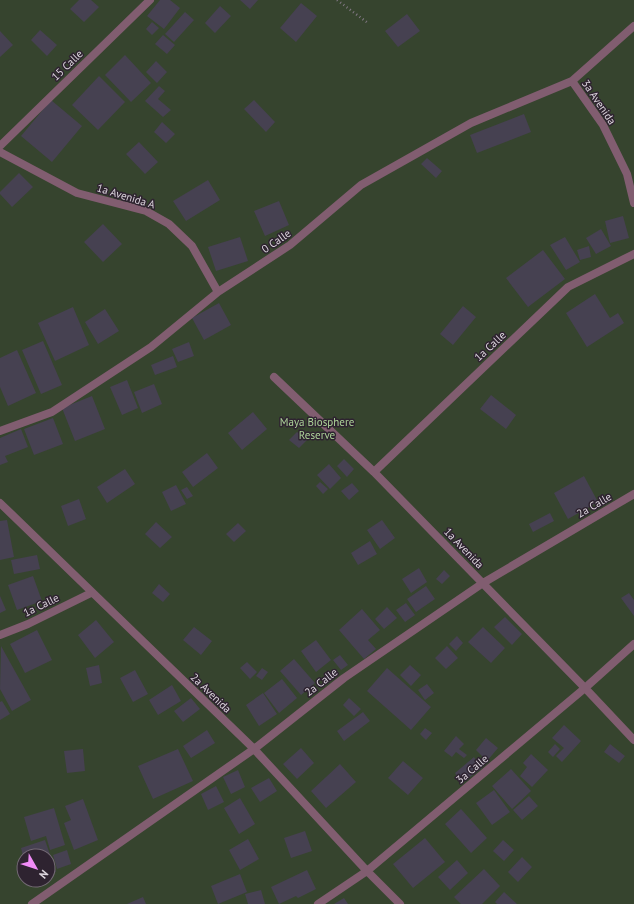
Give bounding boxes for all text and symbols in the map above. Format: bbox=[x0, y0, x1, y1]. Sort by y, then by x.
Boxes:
street label: 15 Calle bbox=[48, 46, 86, 83]
street label: 3a Avenida bbox=[579, 77, 619, 127]
street label: 1a Avenida A bbox=[95, 181, 157, 212]
street label: 0 Calle bbox=[259, 226, 294, 256]
street label: 1a Calle bbox=[471, 328, 509, 364]
park label: Maya Biosphere Reserve bbox=[280, 415, 355, 442]
street label: 2a Calle bbox=[574, 489, 614, 521]
street label: 1a Avenida bbox=[441, 525, 487, 571]
street label: 1a Calle bbox=[21, 590, 61, 620]
street label: 2a Calle bbox=[302, 665, 341, 699]
street label: 2a Avenida bbox=[188, 670, 234, 716]
street label: 3a Calle bbox=[453, 751, 491, 787]
north arrow bbox=[16, 848, 56, 888]
text: N bbox=[36, 867, 51, 882]

